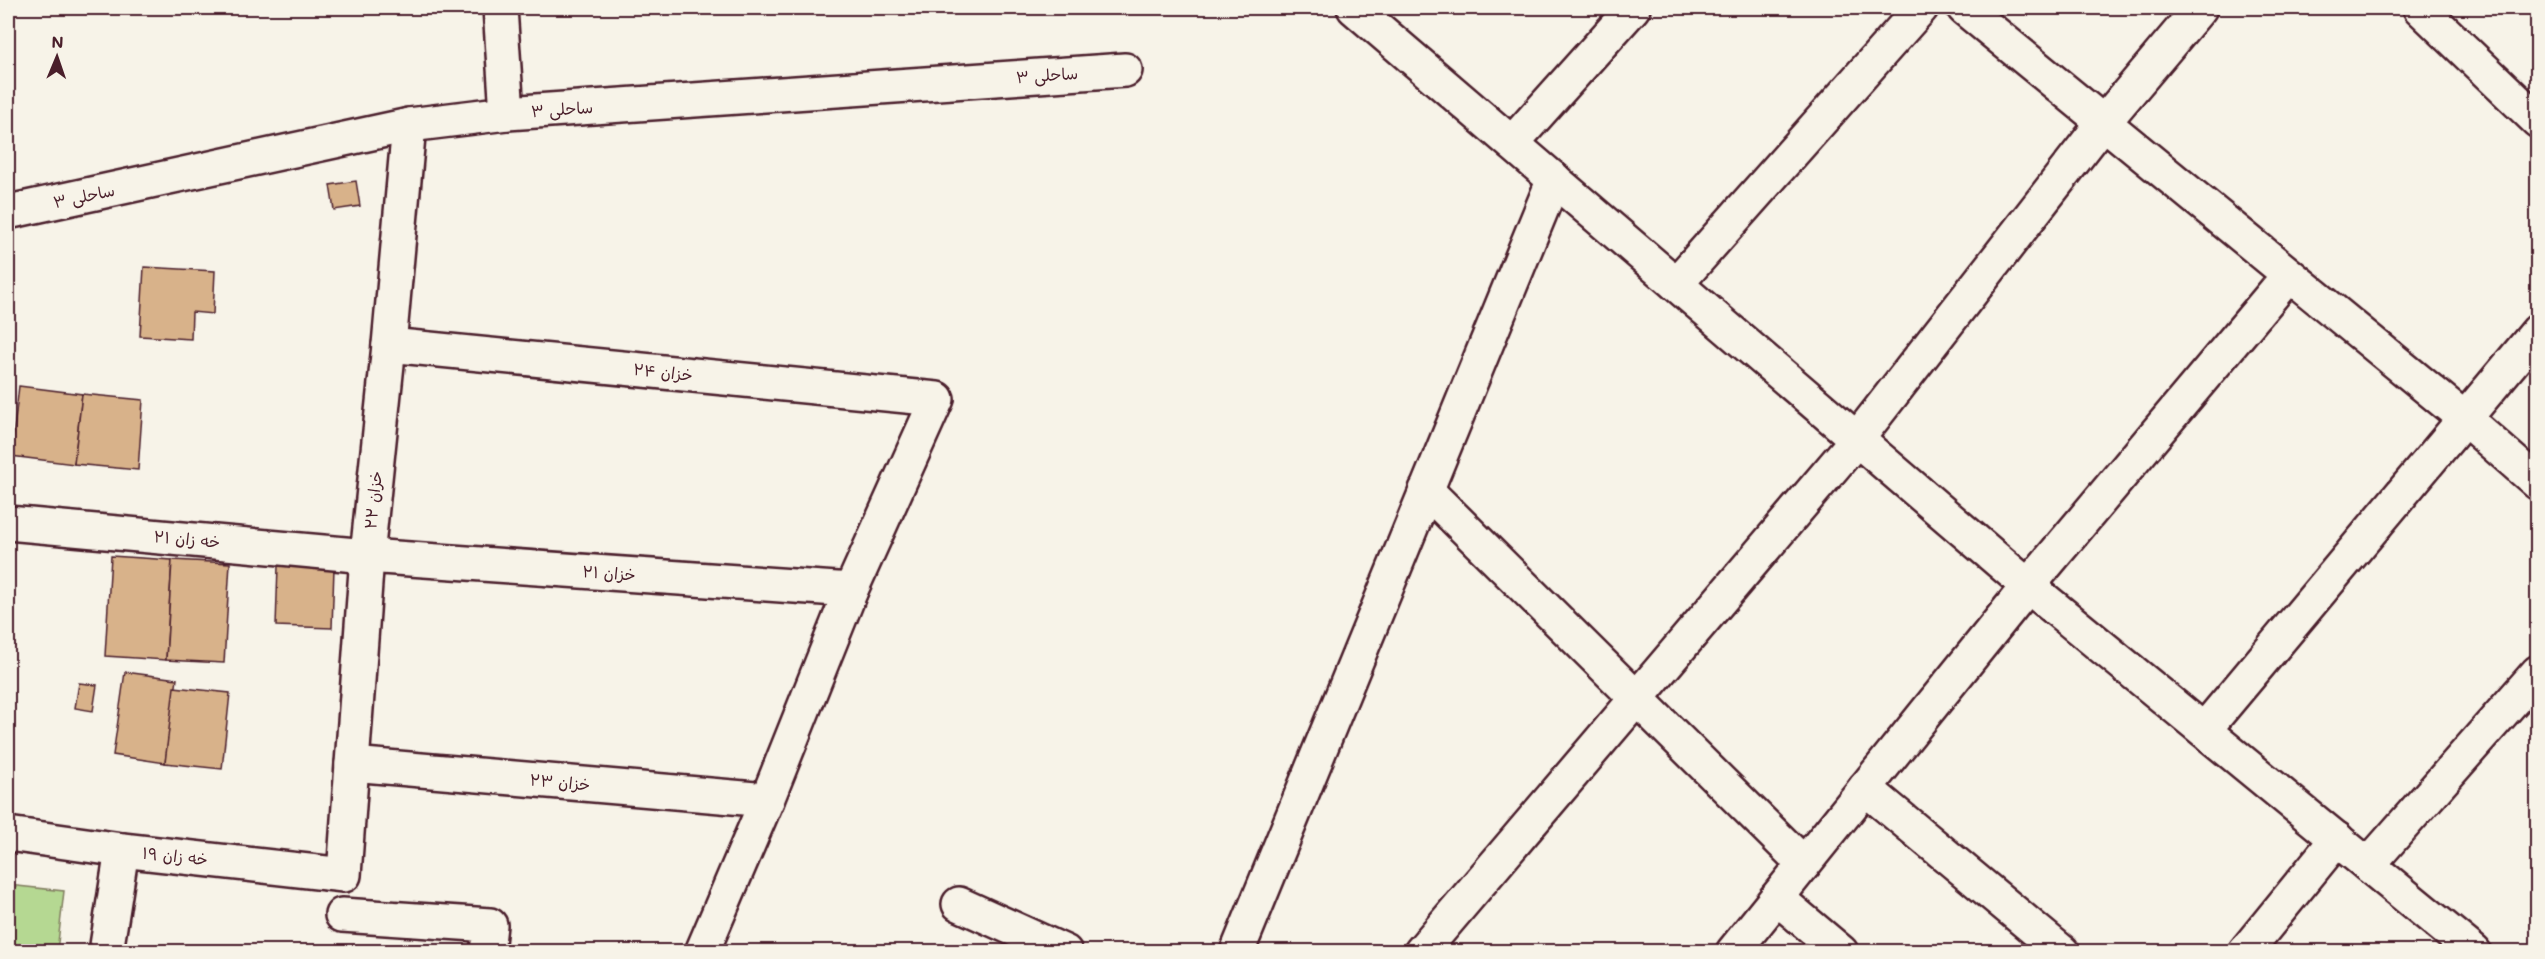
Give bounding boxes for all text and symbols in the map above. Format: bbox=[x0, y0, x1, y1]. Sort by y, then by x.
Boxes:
north arrow bbox=[27, 27, 87, 87]
text: N bbox=[51, 31, 64, 52]
street label: ساحلی ۳ bbox=[1015, 62, 1079, 88]
street label: ساحلی ۳ bbox=[530, 96, 594, 122]
street label: ساحلی ۳ bbox=[51, 179, 117, 213]
street label: خزان ۲۴ bbox=[632, 358, 694, 385]
street label: خزان ۲۲ bbox=[359, 470, 386, 530]
street label: خه زان ۲۱ bbox=[153, 525, 221, 552]
street label: خزان ۲۱ bbox=[582, 560, 636, 585]
street label: خزان ۲۳ bbox=[529, 768, 591, 795]
street label: خه زان ۱۹ bbox=[141, 842, 209, 869]

